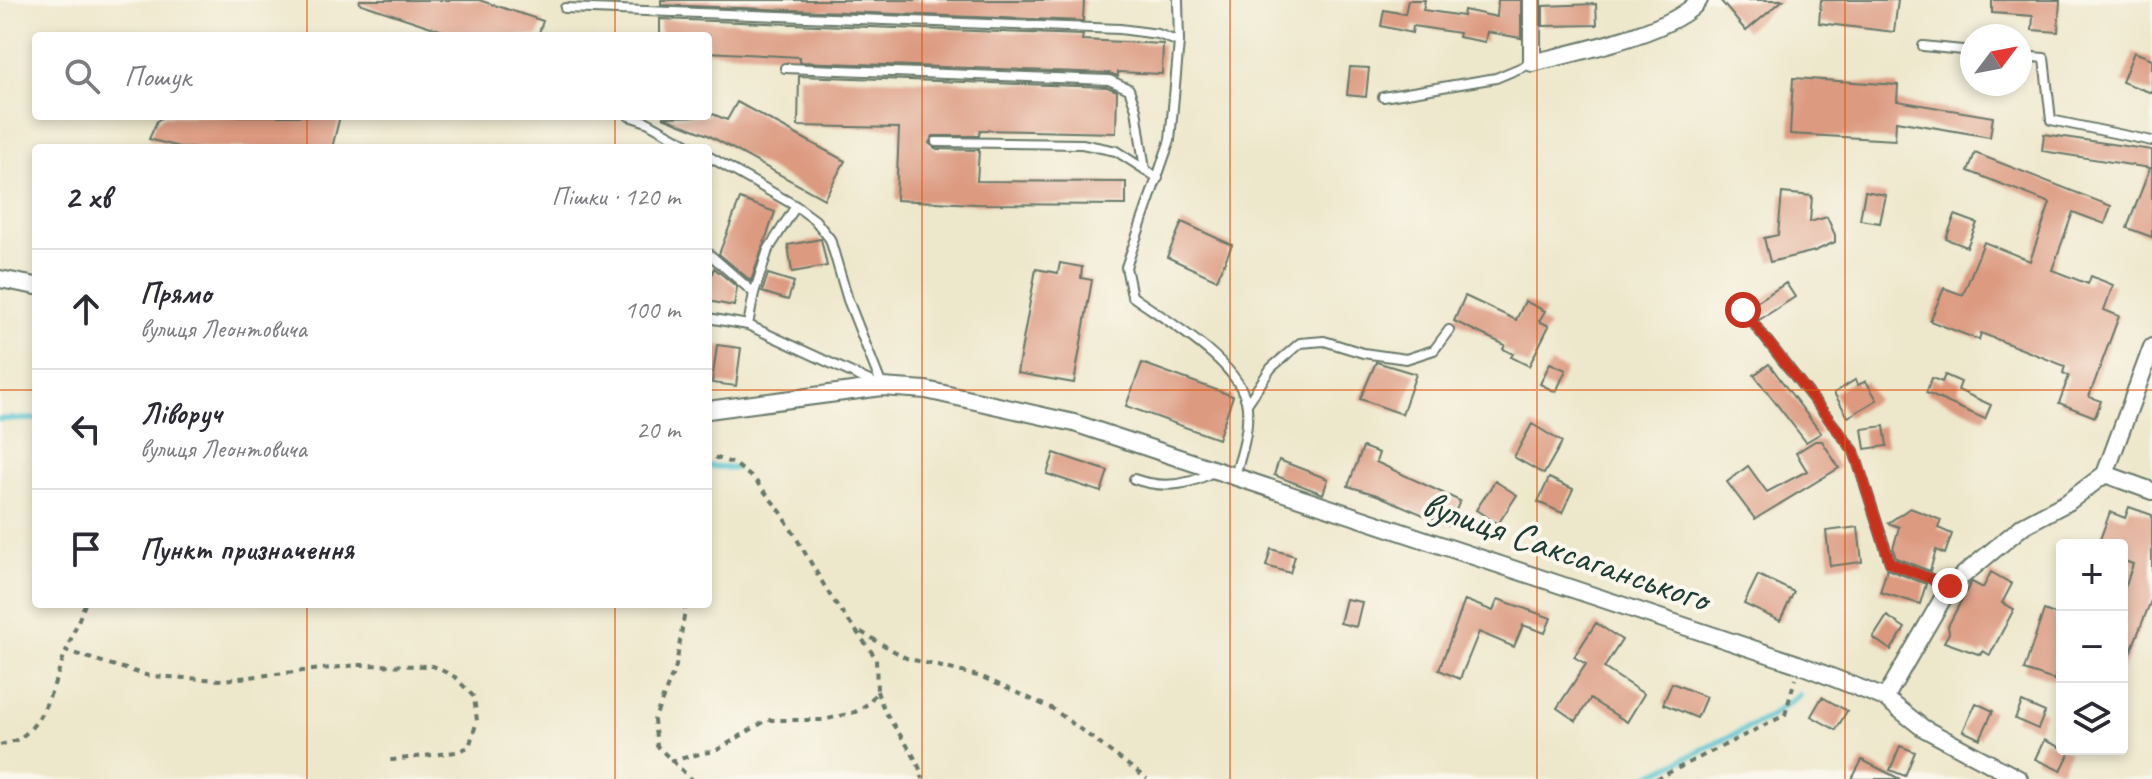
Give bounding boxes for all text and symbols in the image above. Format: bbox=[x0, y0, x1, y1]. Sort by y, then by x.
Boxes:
north arrow bbox=[1960, 24, 2032, 96]
search box bbox=[32, 32, 712, 120]
icon: search bbox=[60, 54, 104, 98]
text: Пошук bbox=[124, 57, 191, 95]
text: 2 хв bbox=[64, 175, 110, 218]
text: Пішки · 120 m bbox=[552, 180, 680, 213]
text: Прямо bbox=[140, 274, 211, 312]
icon: ahead bbox=[64, 287, 108, 331]
route start bbox=[1725, 292, 1761, 328]
text: 100 m bbox=[624, 293, 680, 326]
text: вулиця Леонтовича bbox=[140, 312, 307, 345]
text: Ліворуч bbox=[140, 394, 221, 432]
icon: left bbox=[64, 407, 108, 451]
text: 20 m bbox=[636, 413, 680, 446]
text: вулиця Леонтовича bbox=[140, 432, 307, 465]
street label: вулиця Саксаганського bbox=[1416, 478, 1719, 625]
icon: arrive bbox=[64, 527, 108, 571]
text: Пункт призначення bbox=[140, 530, 354, 568]
map controls bbox=[2056, 539, 2128, 755]
button: + bbox=[2056, 539, 2128, 611]
route end bbox=[1932, 568, 1968, 604]
button: − bbox=[2056, 611, 2128, 683]
button: layers bbox=[2056, 683, 2128, 755]

